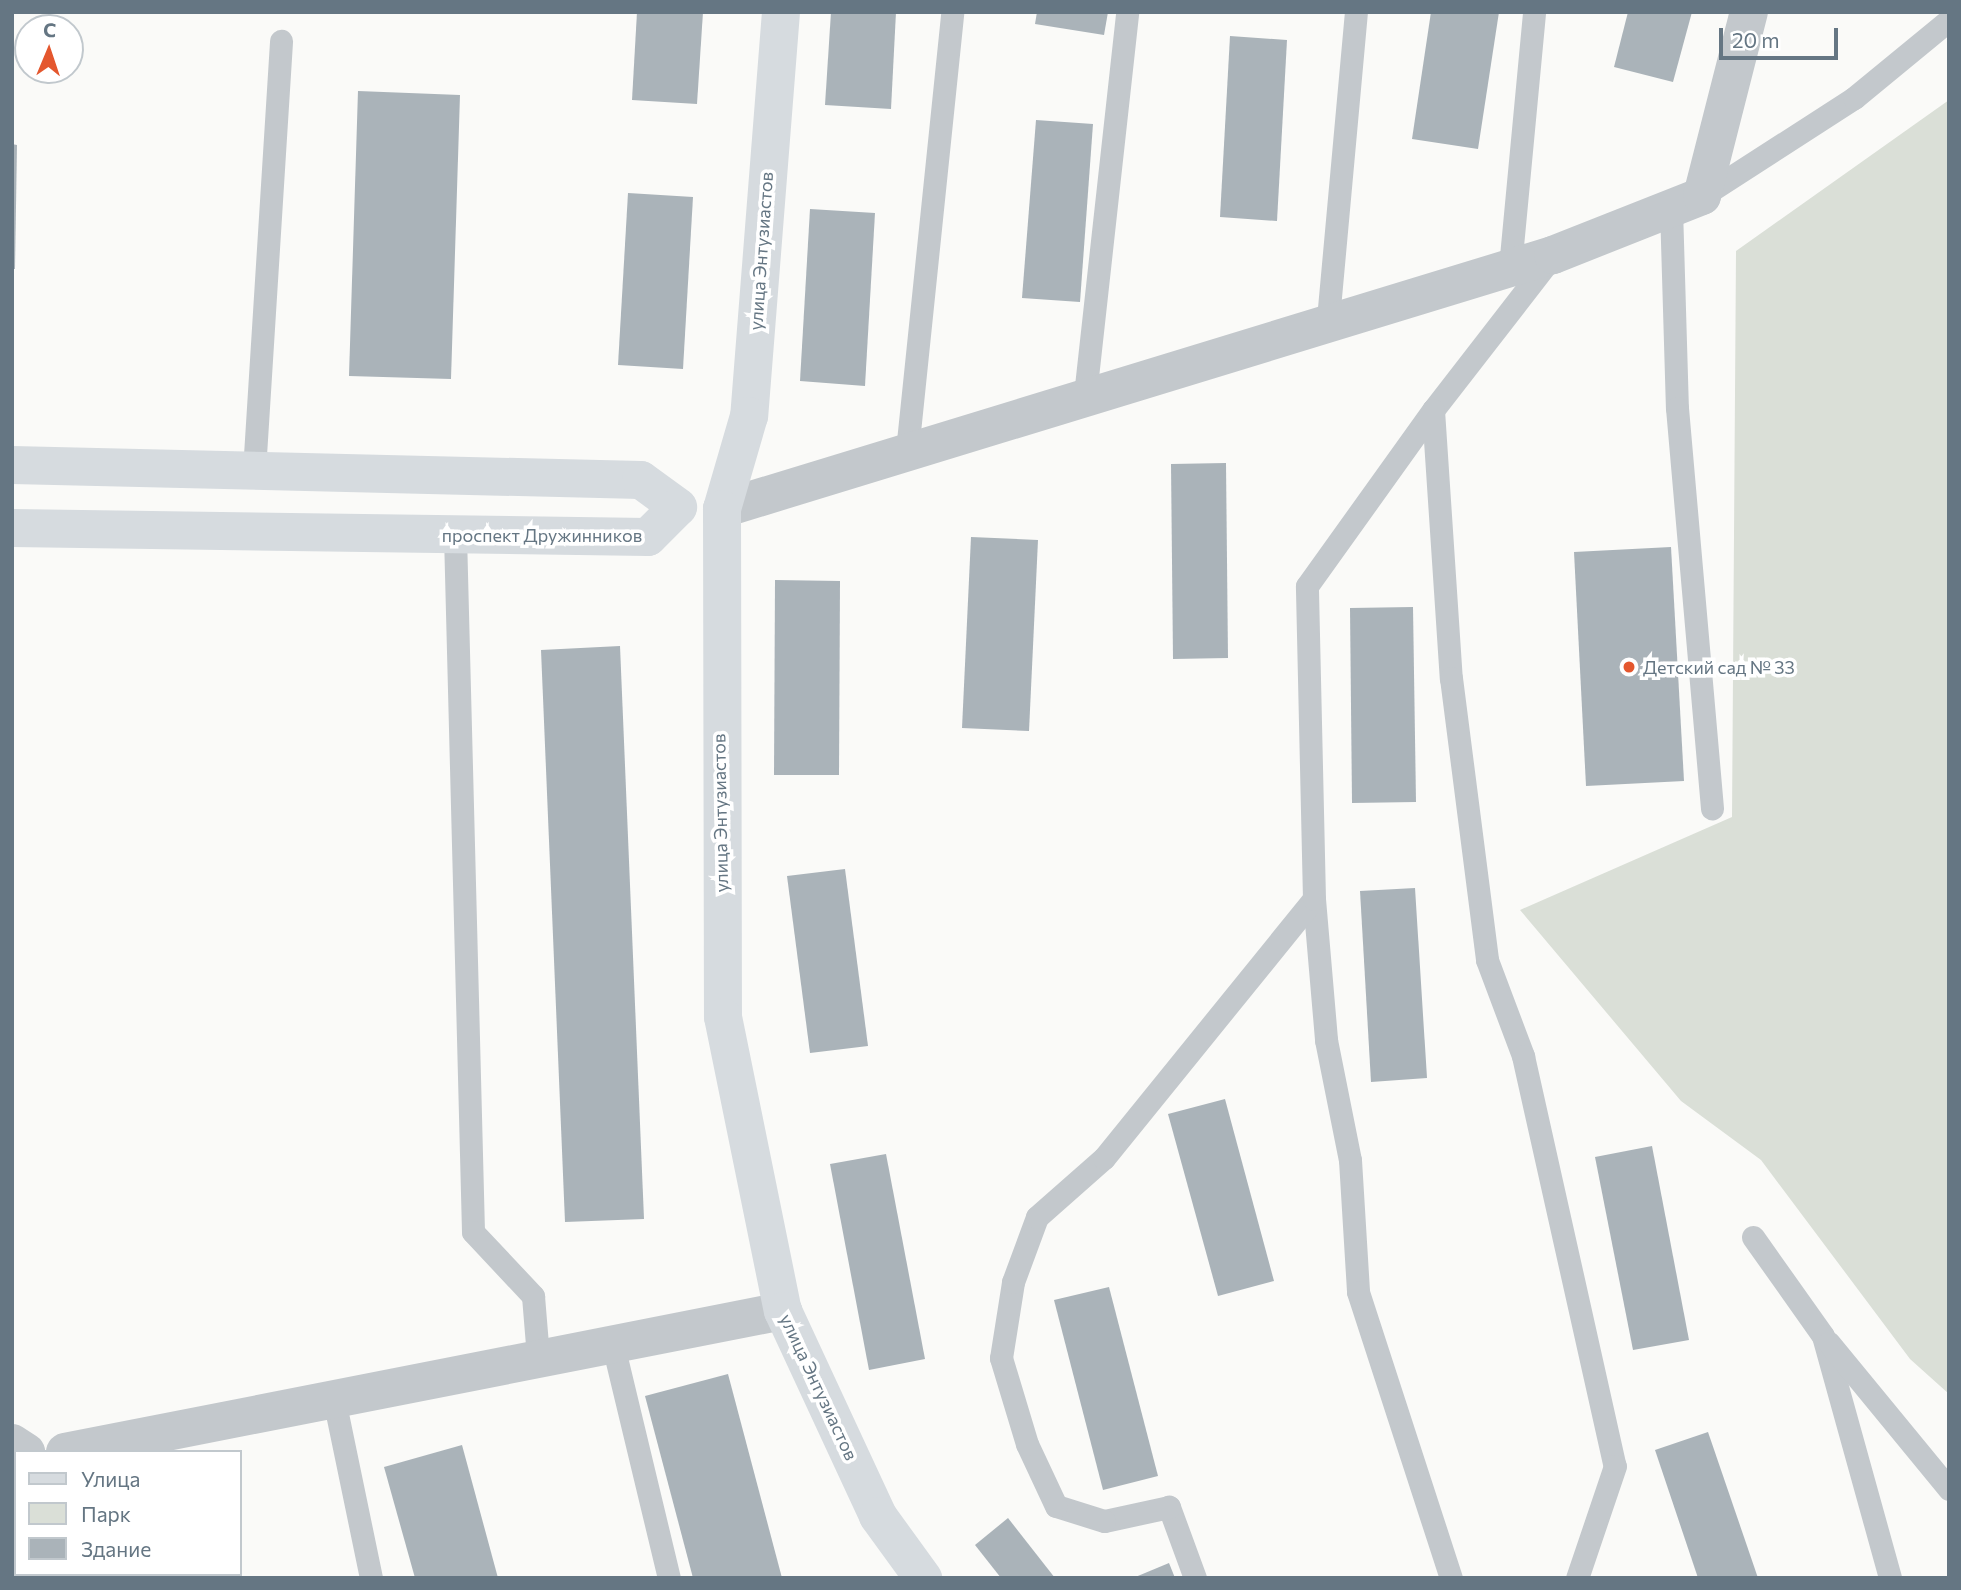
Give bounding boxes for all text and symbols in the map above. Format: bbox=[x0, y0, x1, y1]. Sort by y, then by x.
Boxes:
north arrow bbox=[14, 14, 84, 84]
scale bar bbox=[1723, 14, 1842, 58]
text: С bbox=[43, 18, 57, 41]
text: 20 m bbox=[1732, 27, 1780, 52]
street label: улица Энтузиастов bbox=[745, 171, 777, 331]
street label: проспект Дружинников bbox=[442, 524, 642, 546]
place label: Детский сад № 33 bbox=[1643, 656, 1795, 678]
marker: Детский сад № 33 bbox=[1621, 659, 1637, 675]
street label: улица Энтузиастов bbox=[708, 733, 732, 893]
street label: улица Энтузиастов bbox=[776, 1310, 862, 1464]
legend bbox=[14, 1450, 242, 1576]
text: Улица bbox=[81, 1466, 140, 1491]
text: Парк bbox=[81, 1501, 131, 1526]
text: Здание bbox=[81, 1536, 151, 1561]

